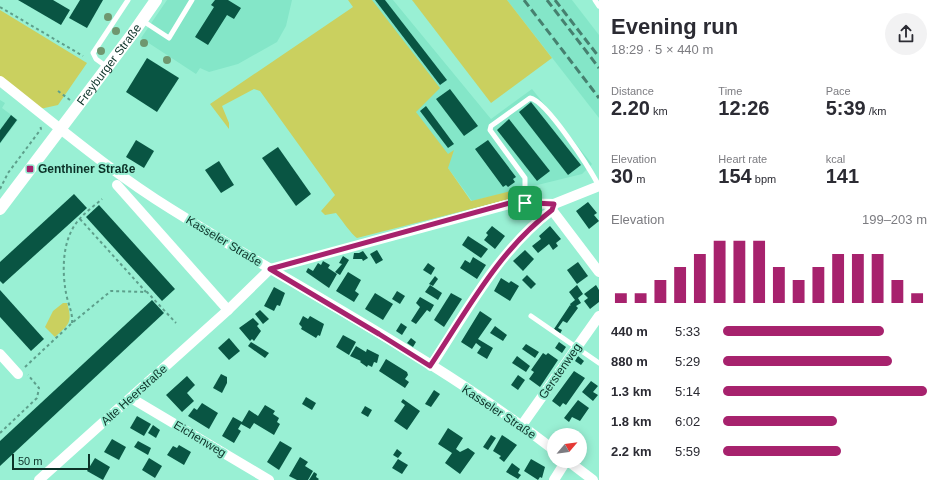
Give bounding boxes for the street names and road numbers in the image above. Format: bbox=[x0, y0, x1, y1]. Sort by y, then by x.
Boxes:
street label: Freyburger Straße bbox=[74, 21, 144, 108]
street label: Kasseler Straße bbox=[184, 213, 265, 269]
street label: Gerstenweg bbox=[536, 340, 584, 402]
street label: Alte Heerstraße bbox=[98, 361, 170, 428]
street label: Kasseler Straße bbox=[459, 382, 539, 442]
street label: Eichenweg bbox=[171, 418, 229, 460]

